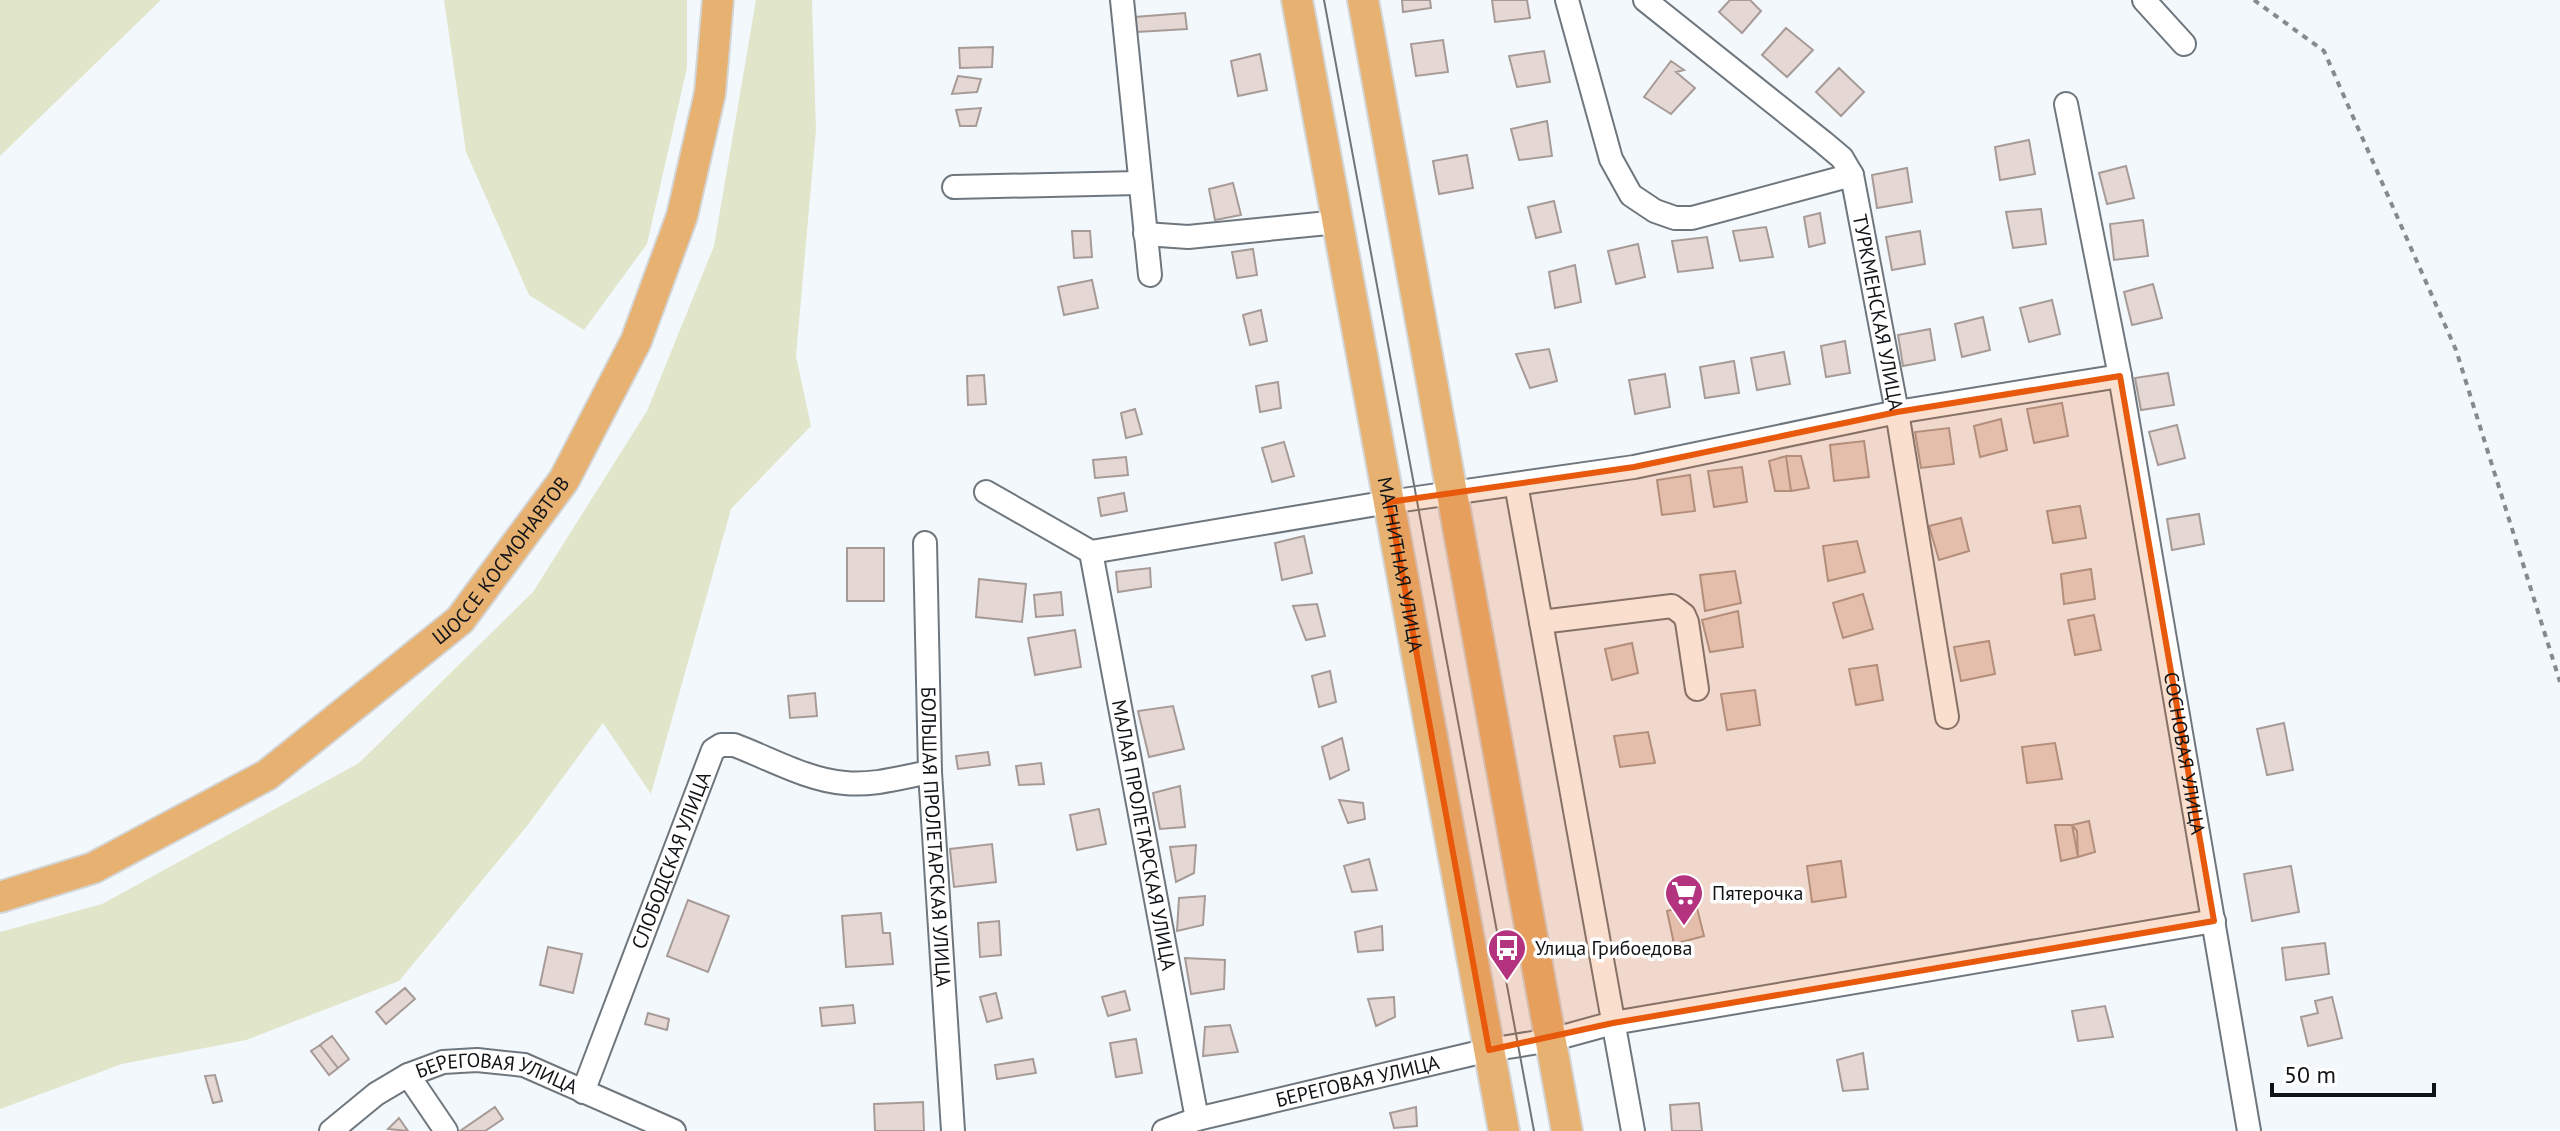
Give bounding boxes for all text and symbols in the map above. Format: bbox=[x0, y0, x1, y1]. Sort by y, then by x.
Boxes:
street label: ТУРКМЕНСКАЯ УЛИЦА bbox=[1847, 212, 1909, 413]
street label: ШОССЕ КОСМОНАВТОВ bbox=[427, 471, 575, 650]
street label: МАГНИТНАЯ УЛИЦА bbox=[1372, 475, 1429, 655]
street label: СОСНОВАЯ УЛИЦА bbox=[2158, 670, 2211, 837]
street label: БОЛЬШАЯ ПРОЛЕТАРСКАЯ УЛИЦА bbox=[915, 686, 957, 988]
street label: МАЛАЯ ПРОЛЕТАРСКАЯ УЛИЦА bbox=[1106, 698, 1182, 973]
street label: СЛОБОДСКАЯ УЛИЦА bbox=[626, 767, 717, 953]
supermarket icon: Пятерочка bbox=[1663, 872, 1705, 927]
place label: Пятерочка bbox=[1712, 880, 1803, 906]
bus stop icon: Улица Грибоедова bbox=[1486, 927, 1528, 982]
place label: Улица Грибоедова bbox=[1535, 935, 1692, 961]
street label: БЕРЕГОВАЯ УЛИЦА bbox=[412, 1047, 582, 1100]
scale bar bbox=[2272, 1047, 2434, 1097]
street label: БЕРЕГОВАЯ УЛИЦА bbox=[1273, 1049, 1442, 1113]
text: 50 m bbox=[2284, 1059, 2336, 1090]

